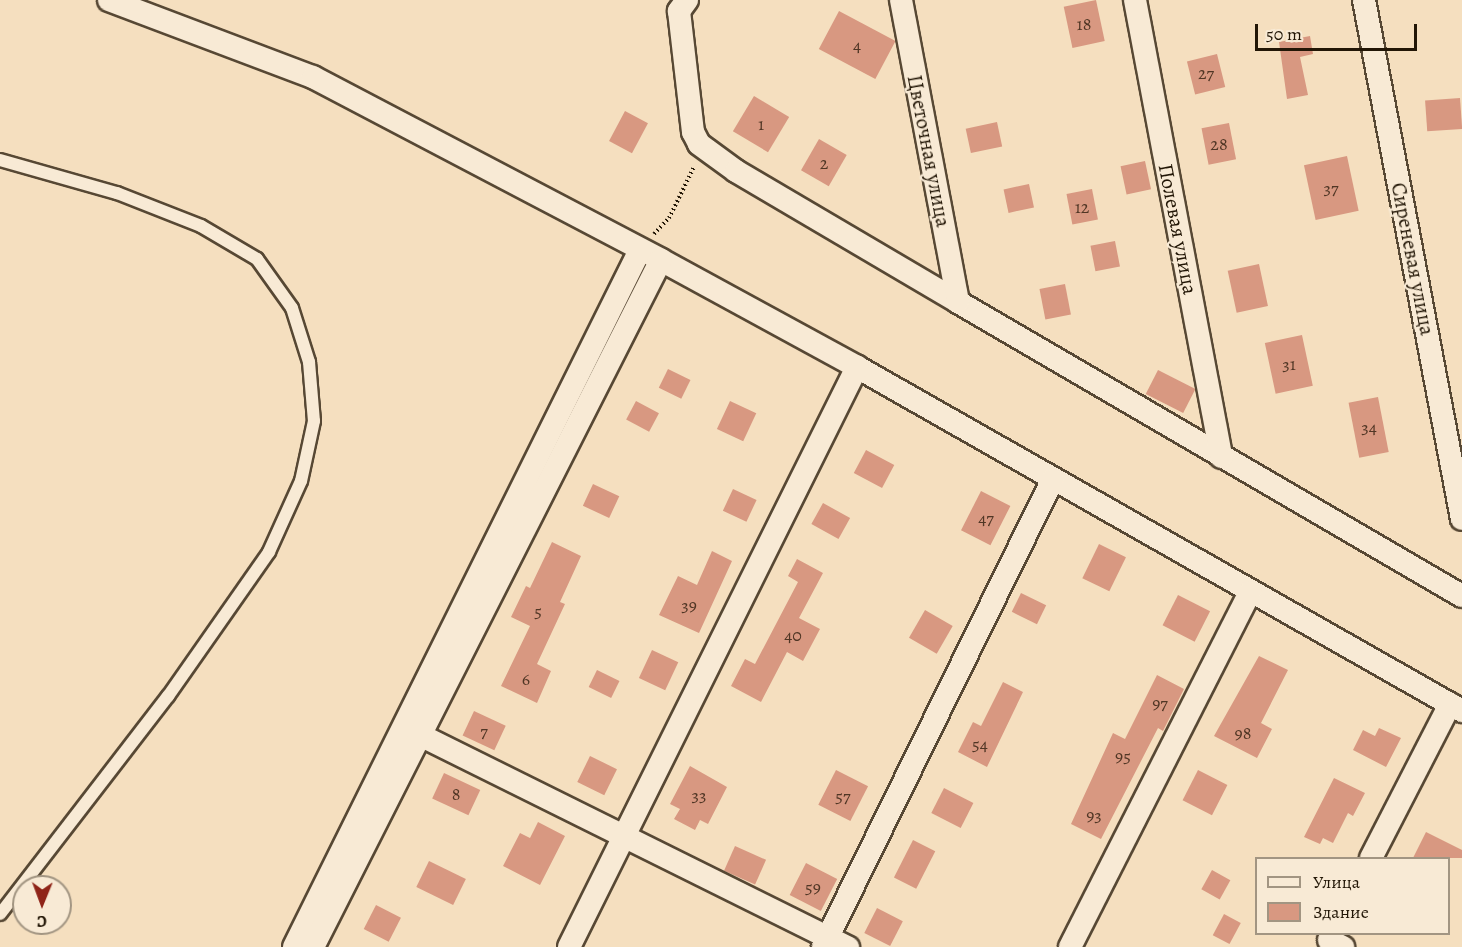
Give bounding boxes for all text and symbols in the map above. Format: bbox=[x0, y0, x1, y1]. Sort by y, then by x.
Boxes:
scale bar bbox=[1258, 12, 1420, 50]
house number: 18 bbox=[1077, 13, 1091, 35]
text: 50 m bbox=[1266, 22, 1302, 46]
house number: 4 bbox=[853, 34, 861, 56]
house number: 27 bbox=[1198, 62, 1214, 84]
street label: Цветочная улица bbox=[902, 73, 956, 229]
house number: 1 bbox=[758, 113, 764, 135]
house number: 28 bbox=[1210, 133, 1228, 155]
house number: 2 bbox=[820, 152, 828, 174]
street label: Полевая улица bbox=[1153, 161, 1203, 297]
house number: 37 bbox=[1323, 177, 1339, 199]
street label: Сиреневая улица bbox=[1386, 181, 1440, 337]
house number: 12 bbox=[1075, 196, 1089, 218]
house number: 31 bbox=[1282, 353, 1296, 375]
house number: 34 bbox=[1361, 416, 1377, 438]
house number: 47 bbox=[978, 507, 994, 529]
house number: 39 bbox=[681, 594, 697, 616]
house number: 5 bbox=[534, 600, 542, 622]
house number: 40 bbox=[784, 624, 802, 646]
house number: 6 bbox=[522, 668, 530, 690]
house number: 97 bbox=[1152, 692, 1168, 714]
house number: 7 bbox=[480, 720, 488, 742]
house number: 98 bbox=[1235, 722, 1251, 744]
house number: 54 bbox=[972, 733, 988, 755]
house number: 95 bbox=[1115, 745, 1131, 767]
house number: 8 bbox=[452, 783, 460, 805]
house number: 33 bbox=[692, 784, 706, 806]
house number: 57 bbox=[835, 785, 851, 807]
house number: 93 bbox=[1086, 804, 1102, 826]
legend bbox=[1255, 857, 1450, 935]
text: Улица bbox=[1313, 870, 1360, 894]
north arrow bbox=[12, 875, 72, 935]
house number: 59 bbox=[805, 876, 821, 898]
text: Здание bbox=[1313, 900, 1369, 924]
text: С bbox=[37, 910, 47, 932]

